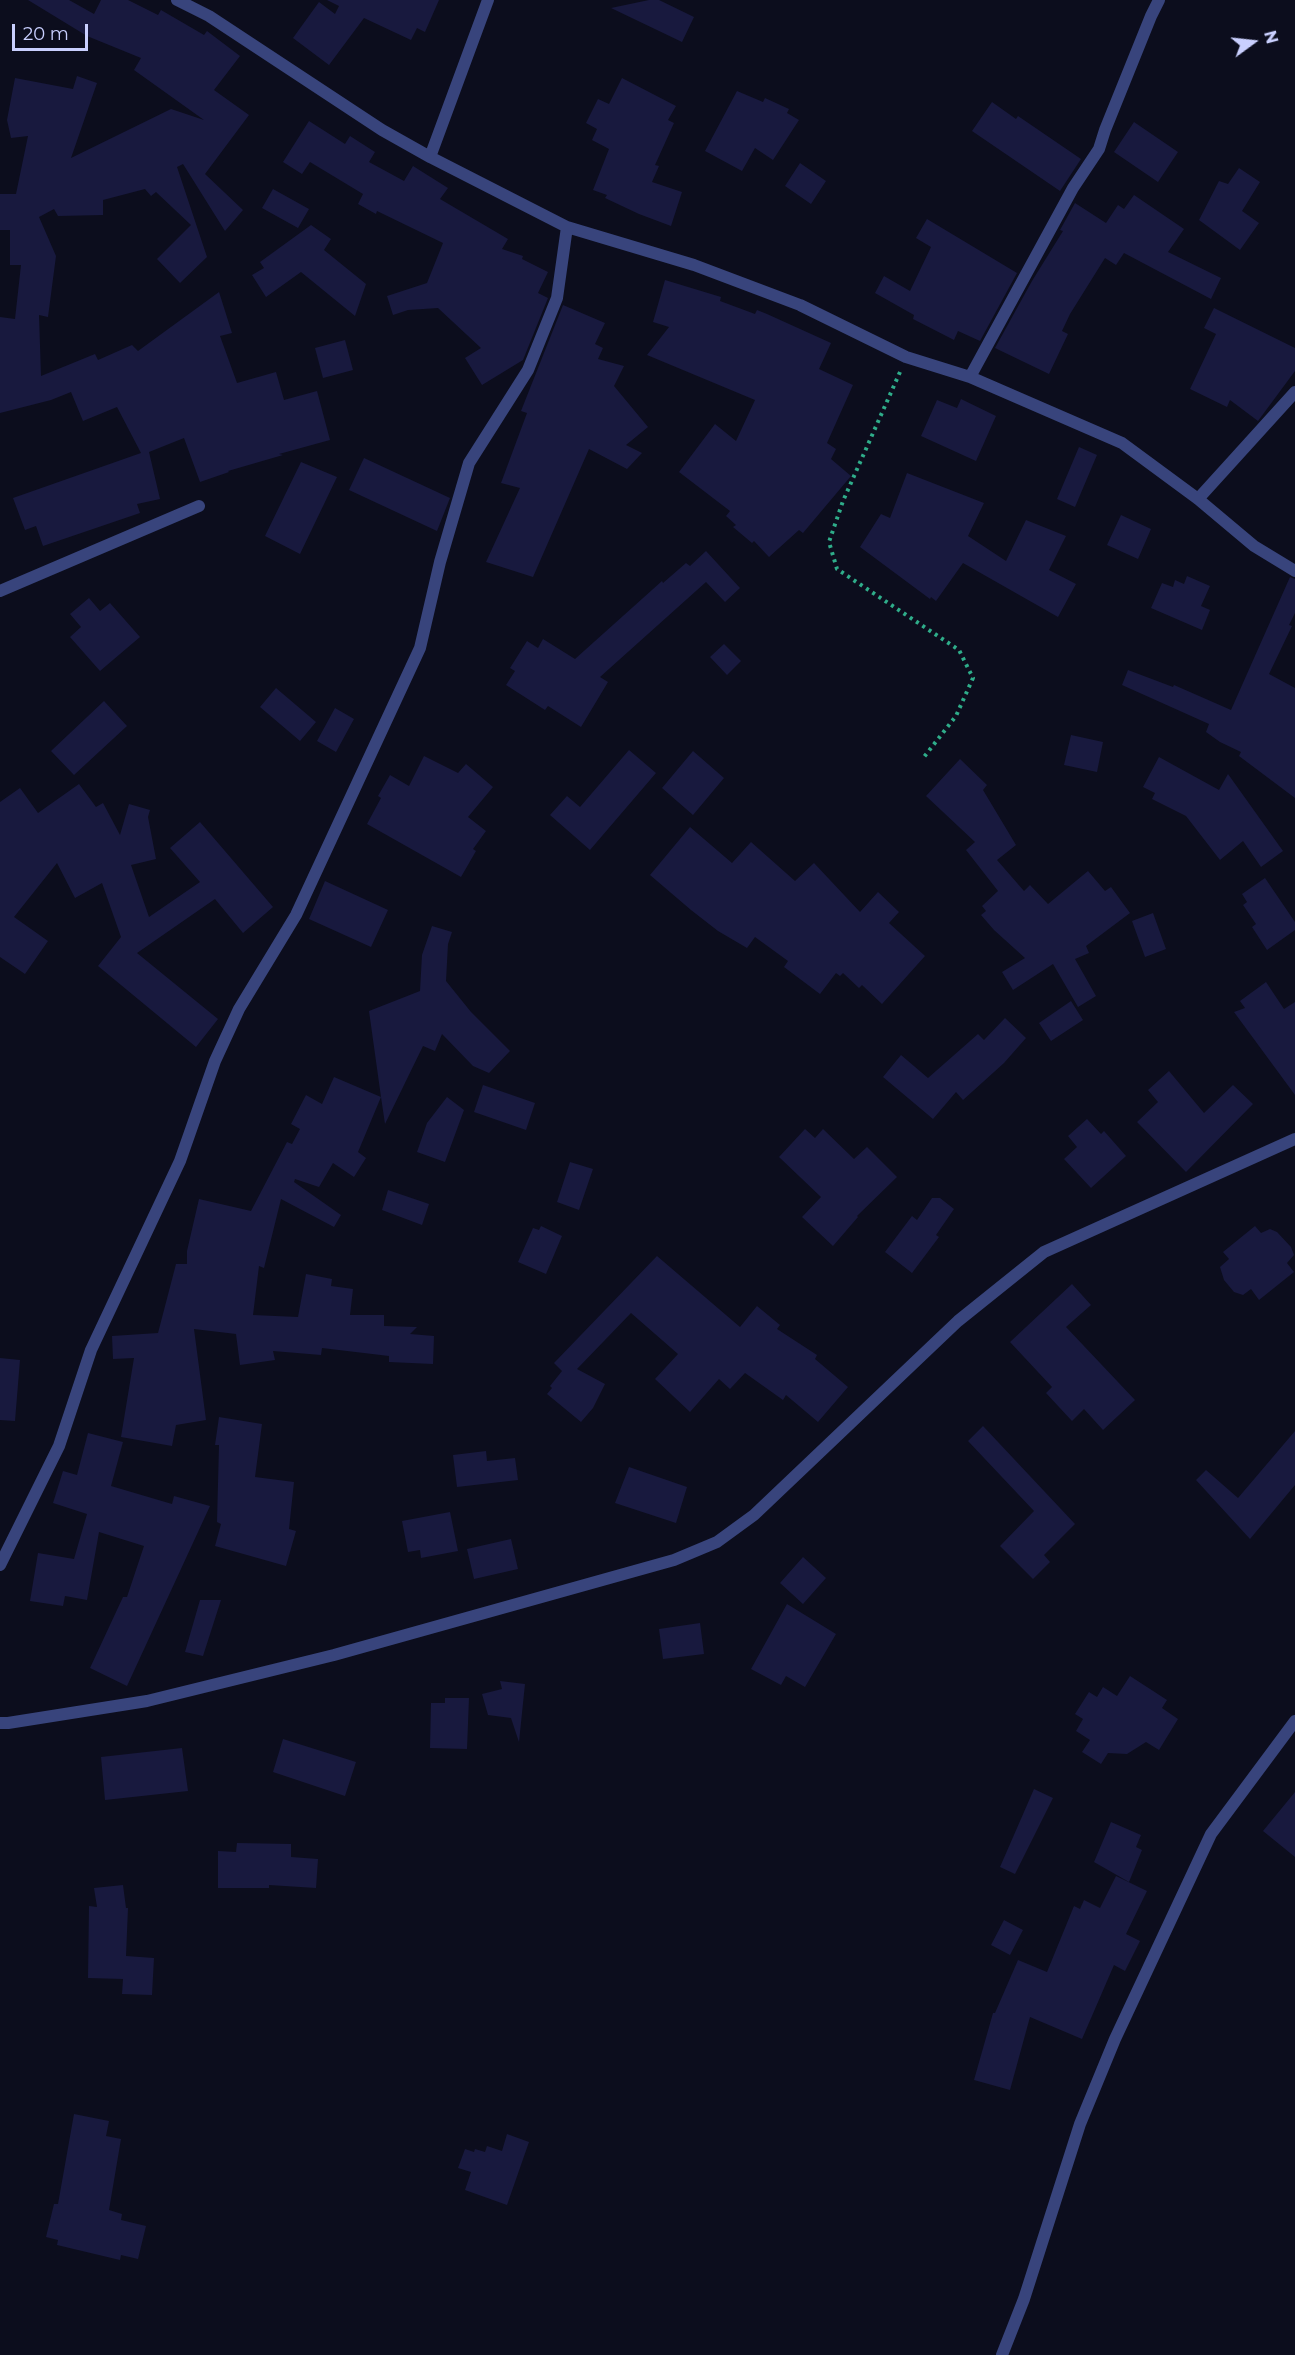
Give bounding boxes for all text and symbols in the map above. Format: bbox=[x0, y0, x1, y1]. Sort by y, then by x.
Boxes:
scale bar bbox=[15, 12, 92, 50]
north arrow bbox=[1223, 12, 1283, 72]
text: 20 m bbox=[23, 23, 69, 45]
text: N bbox=[1260, 29, 1282, 46]

